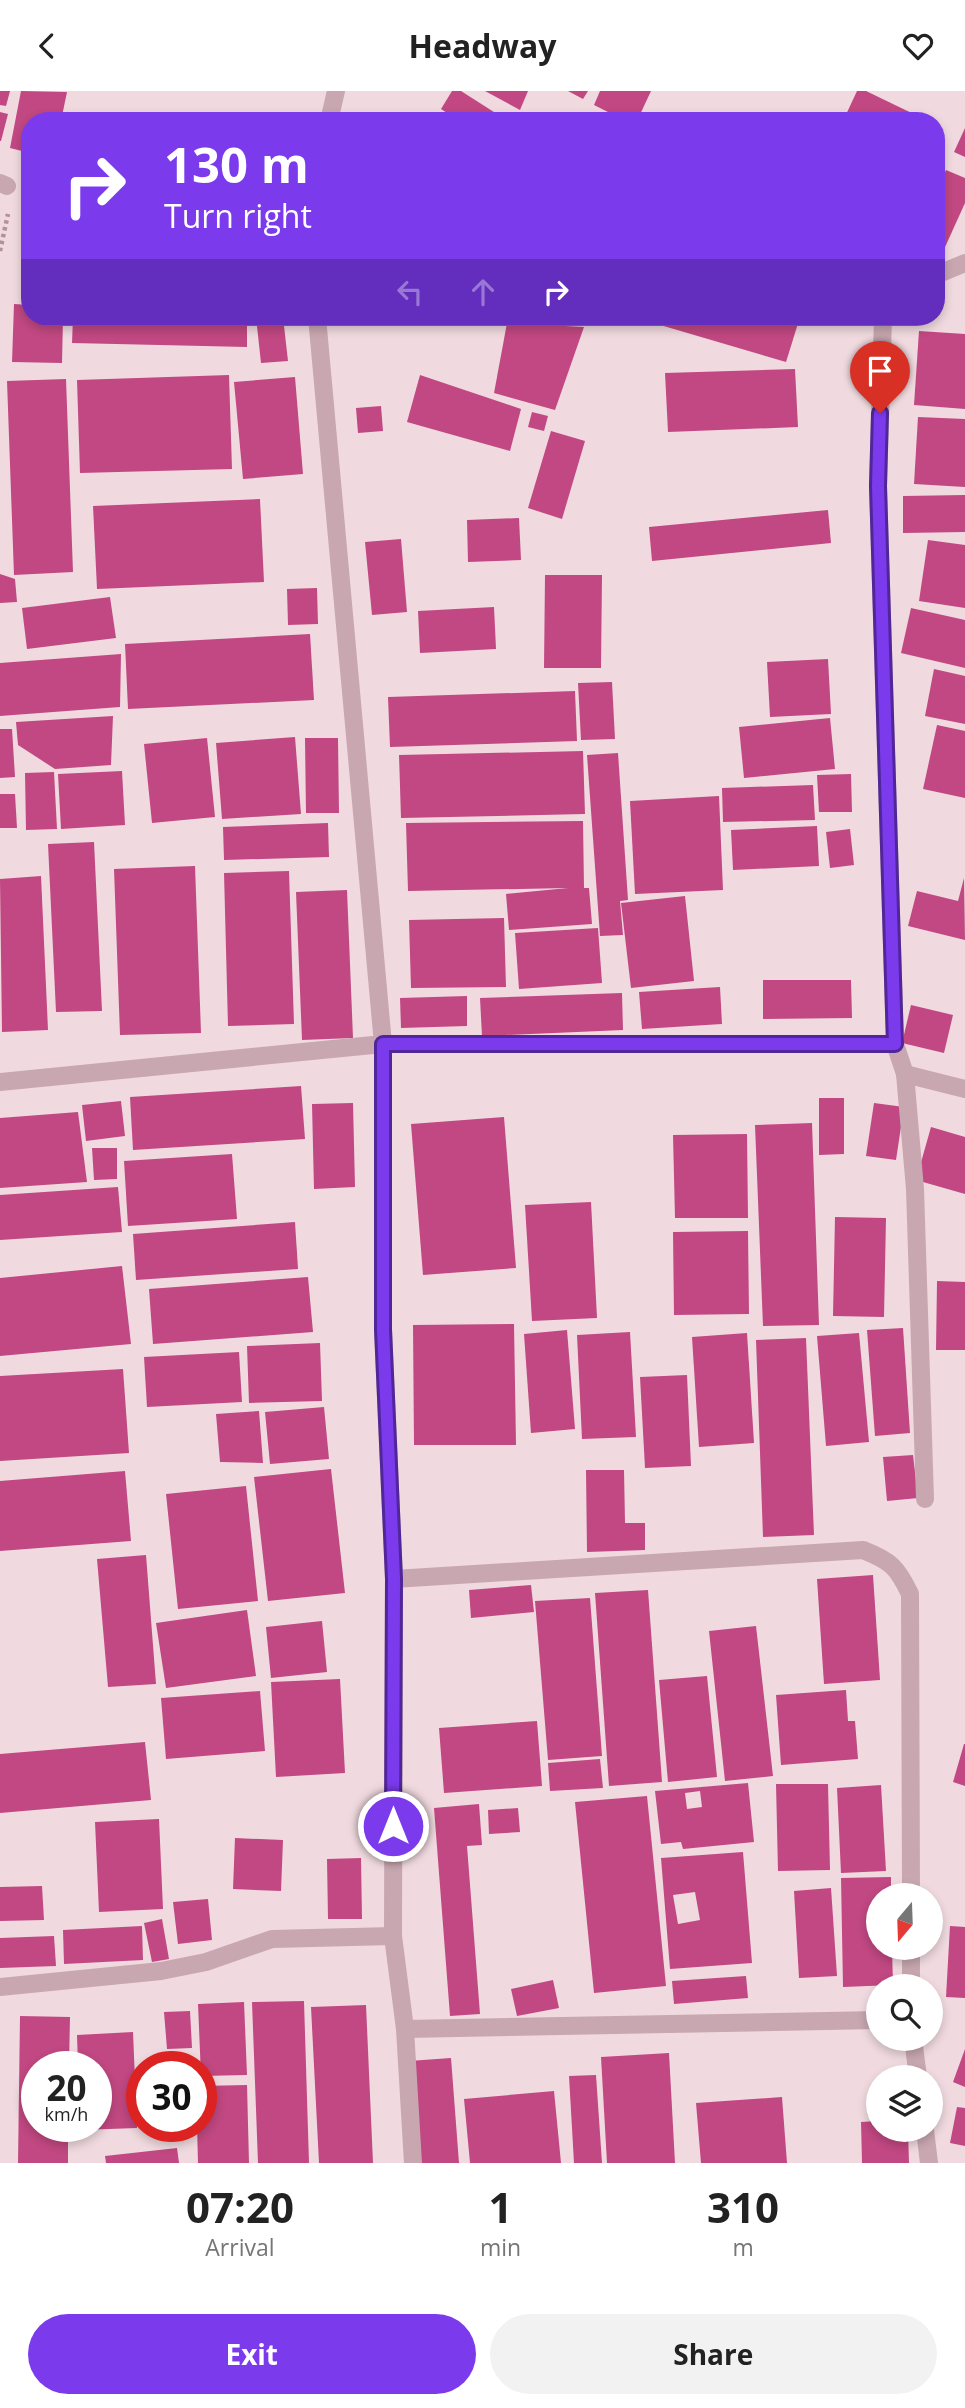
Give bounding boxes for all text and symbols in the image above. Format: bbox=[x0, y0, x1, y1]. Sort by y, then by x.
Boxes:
text: Headway bbox=[409, 24, 556, 67]
icon: back bbox=[28, 27, 66, 65]
icon: heart bbox=[899, 27, 937, 65]
text: 130 m bbox=[164, 131, 309, 197]
icon: right bbox=[49, 140, 140, 231]
text: Turn right bbox=[164, 194, 312, 237]
icon: left bbox=[391, 273, 429, 311]
icon: ahead bbox=[464, 273, 502, 311]
icon: right bbox=[537, 273, 575, 311]
pin bbox=[850, 341, 910, 413]
icon: arrive bbox=[861, 352, 899, 390]
position arrow bbox=[356, 1789, 430, 1863]
north arrow bbox=[866, 1883, 943, 1960]
map controls bbox=[866, 1883, 943, 2142]
button: search bbox=[866, 1974, 943, 2051]
speed limit sign: 30 bbox=[126, 2051, 217, 2142]
text: 20 bbox=[46, 2064, 87, 2111]
button: layers bbox=[866, 2065, 943, 2142]
text: km/h bbox=[45, 2102, 88, 2126]
text: 07:20 bbox=[186, 2178, 294, 2235]
text: 1 bbox=[488, 2178, 513, 2235]
text: 310 bbox=[707, 2178, 779, 2235]
text: Arrival bbox=[205, 2231, 275, 2263]
text: min bbox=[480, 2231, 521, 2263]
text: m bbox=[732, 2231, 754, 2263]
button: Exit bbox=[28, 2314, 476, 2394]
button: Share bbox=[490, 2314, 937, 2394]

